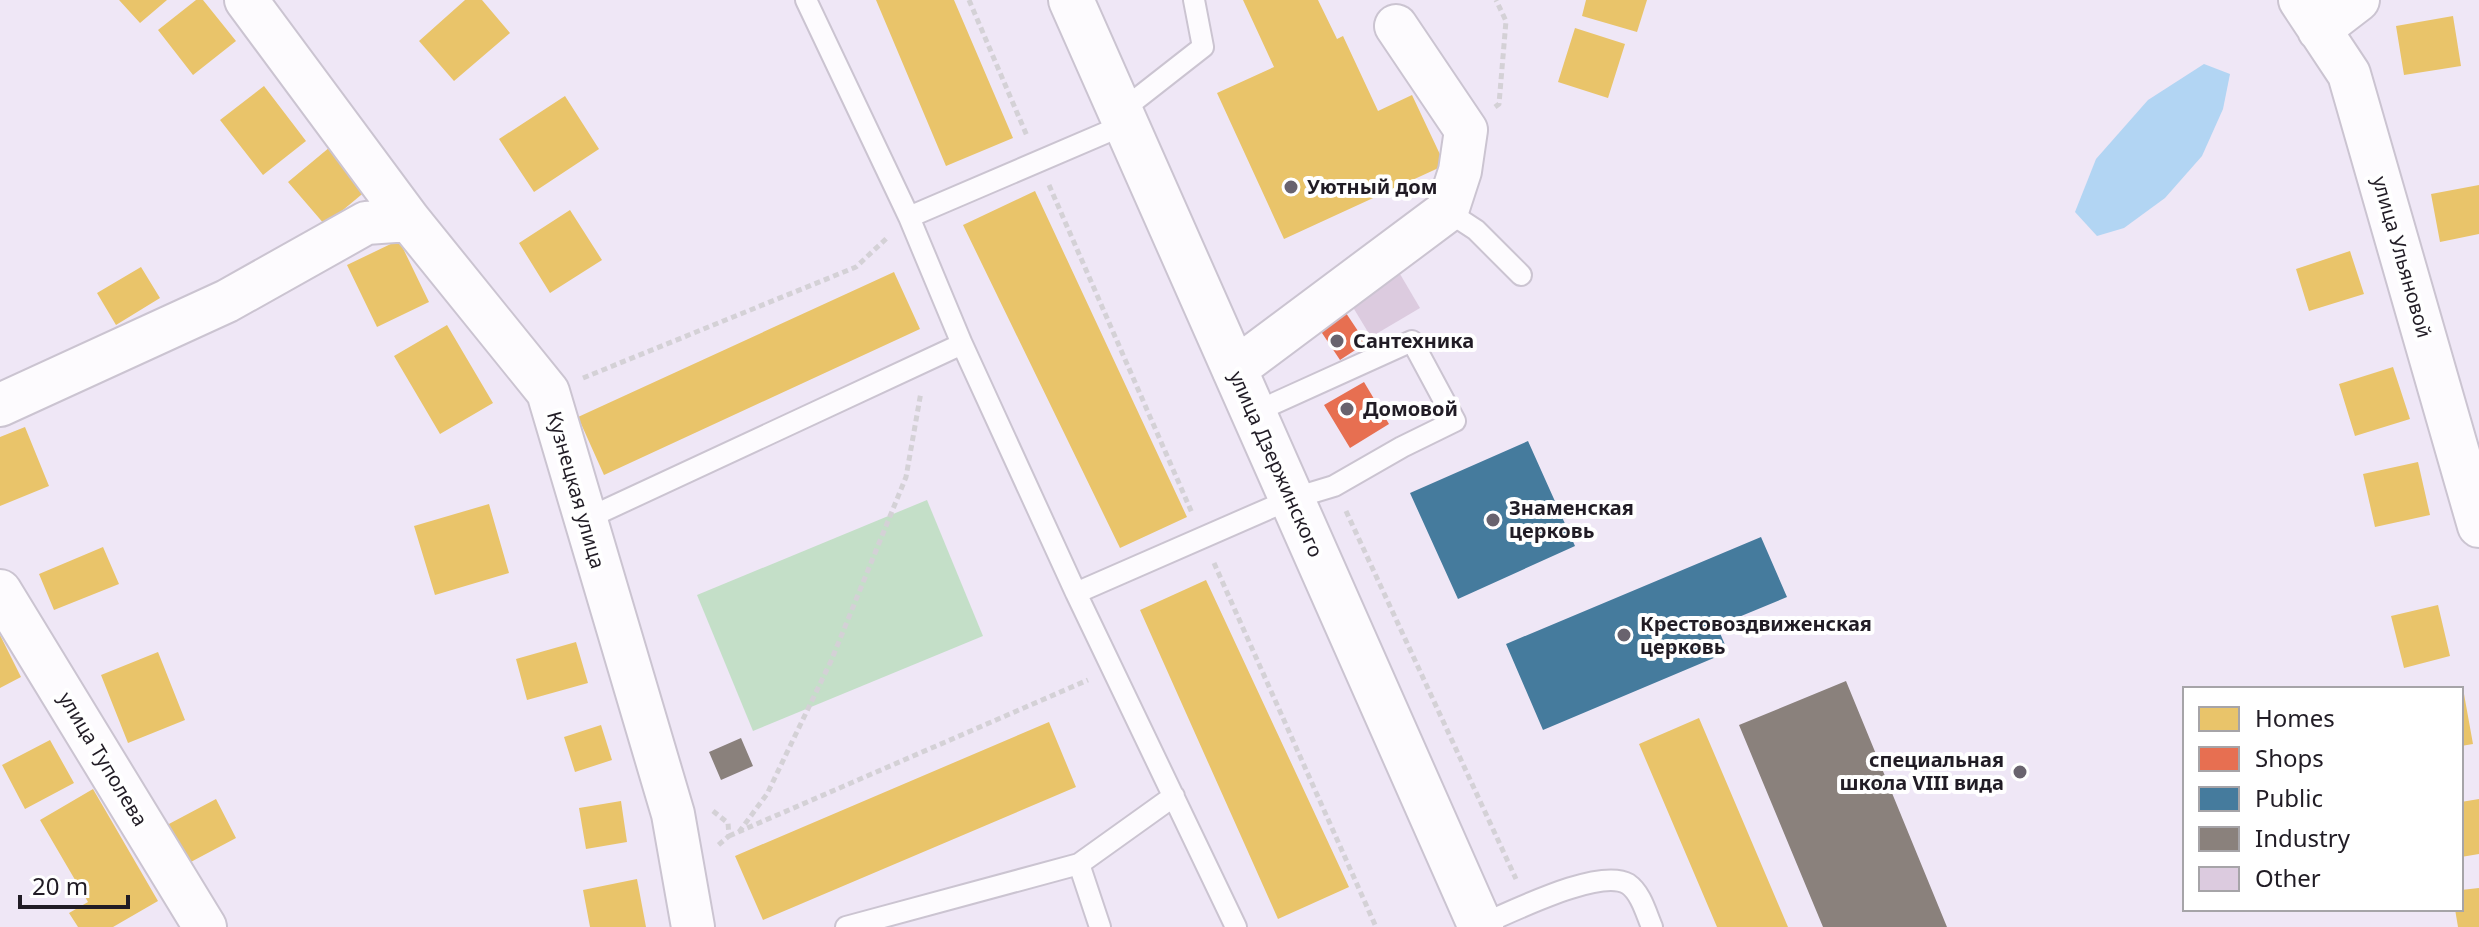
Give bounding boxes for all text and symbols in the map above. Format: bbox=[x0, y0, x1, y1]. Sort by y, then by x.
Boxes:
place label: Уютный дом bbox=[1307, 173, 1437, 200]
street label: улица Ульяновой bbox=[2367, 173, 2438, 341]
marker: Уютный дом bbox=[1282, 178, 1300, 196]
place label: Сантехника bbox=[1353, 327, 1474, 354]
marker: Сантехника bbox=[1328, 332, 1346, 350]
street label: улица Дзержинского bbox=[1223, 366, 1330, 561]
place label: Домовой bbox=[1363, 395, 1458, 422]
marker: Домовой bbox=[1338, 400, 1356, 418]
street label: Кузнецкая улица bbox=[541, 408, 612, 572]
place label: Знаменская церковь bbox=[1509, 494, 1634, 544]
marker: Знаменская церковь bbox=[1484, 511, 1502, 529]
place label: Крестовоздвиженская церковь bbox=[1640, 610, 1872, 660]
marker: Крестовоздвиженская церковь bbox=[1615, 626, 1633, 644]
street label: улица Туполева bbox=[53, 687, 154, 831]
legend bbox=[2183, 687, 2463, 911]
text: Homes bbox=[2255, 701, 2335, 734]
text: Shops bbox=[2255, 741, 2324, 774]
place label: специальная школа VIII вида bbox=[1839, 746, 2004, 796]
marker: специальная школа VIII вида bbox=[2011, 763, 2029, 781]
text: Public bbox=[2255, 781, 2323, 814]
text: Industry bbox=[2255, 821, 2351, 854]
scale bar bbox=[20, 859, 128, 909]
text: Other bbox=[2255, 861, 2321, 894]
text: 20 m bbox=[32, 869, 88, 902]

